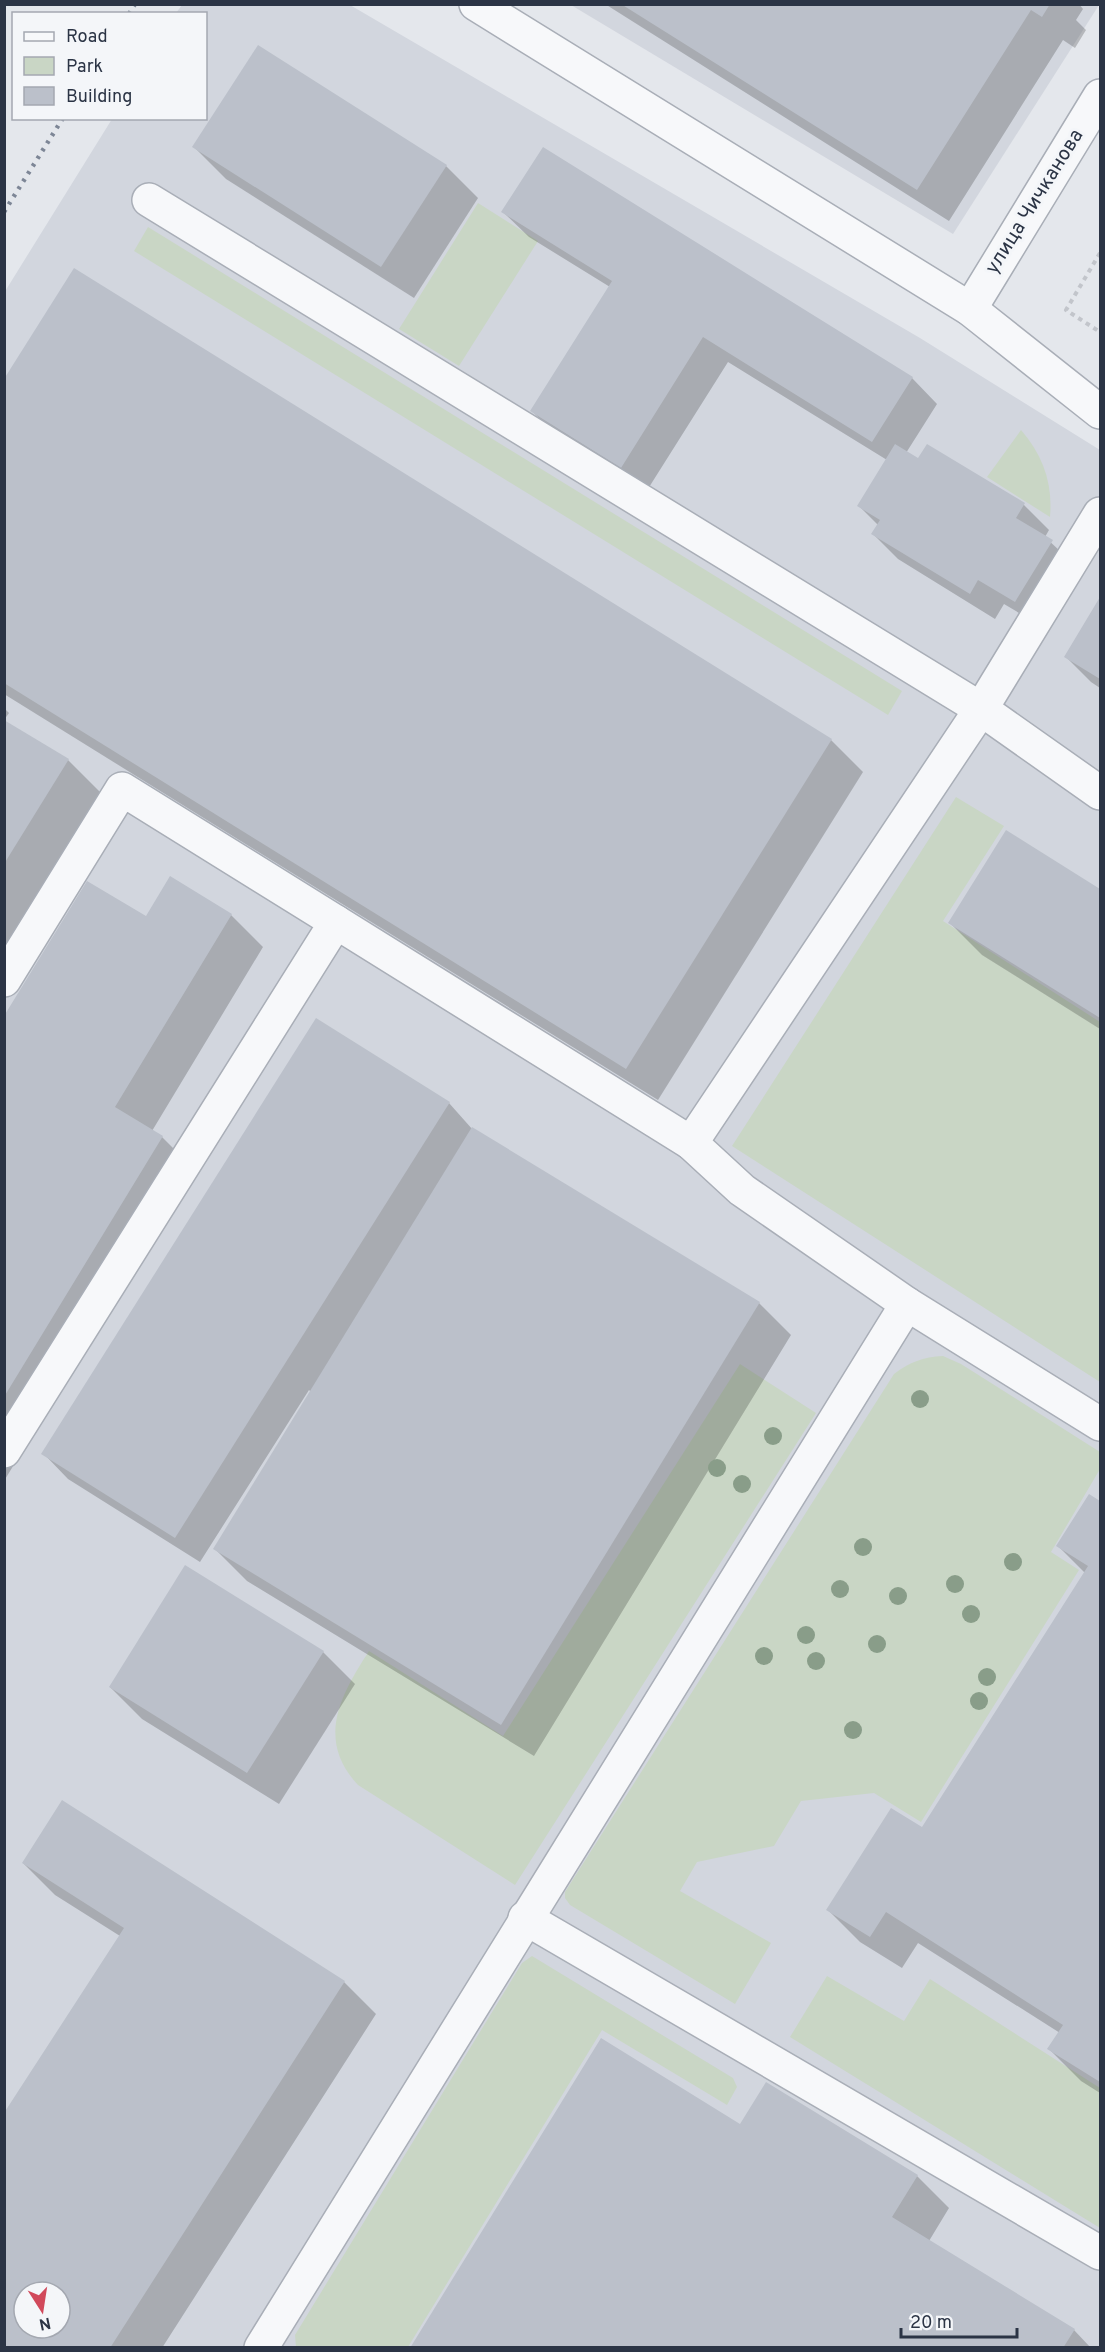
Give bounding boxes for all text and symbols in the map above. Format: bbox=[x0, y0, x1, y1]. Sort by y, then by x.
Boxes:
legend bbox=[12, 12, 207, 120]
text: Road bbox=[66, 26, 108, 49]
text: Park bbox=[66, 56, 103, 79]
text: Building bbox=[66, 86, 132, 109]
street label: улица Чичканова bbox=[980, 125, 1090, 279]
north arrow bbox=[12, 2280, 72, 2340]
scale bar bbox=[901, 2301, 1016, 2339]
text: N bbox=[37, 2312, 52, 2334]
text: 20 m bbox=[910, 2312, 952, 2335]

